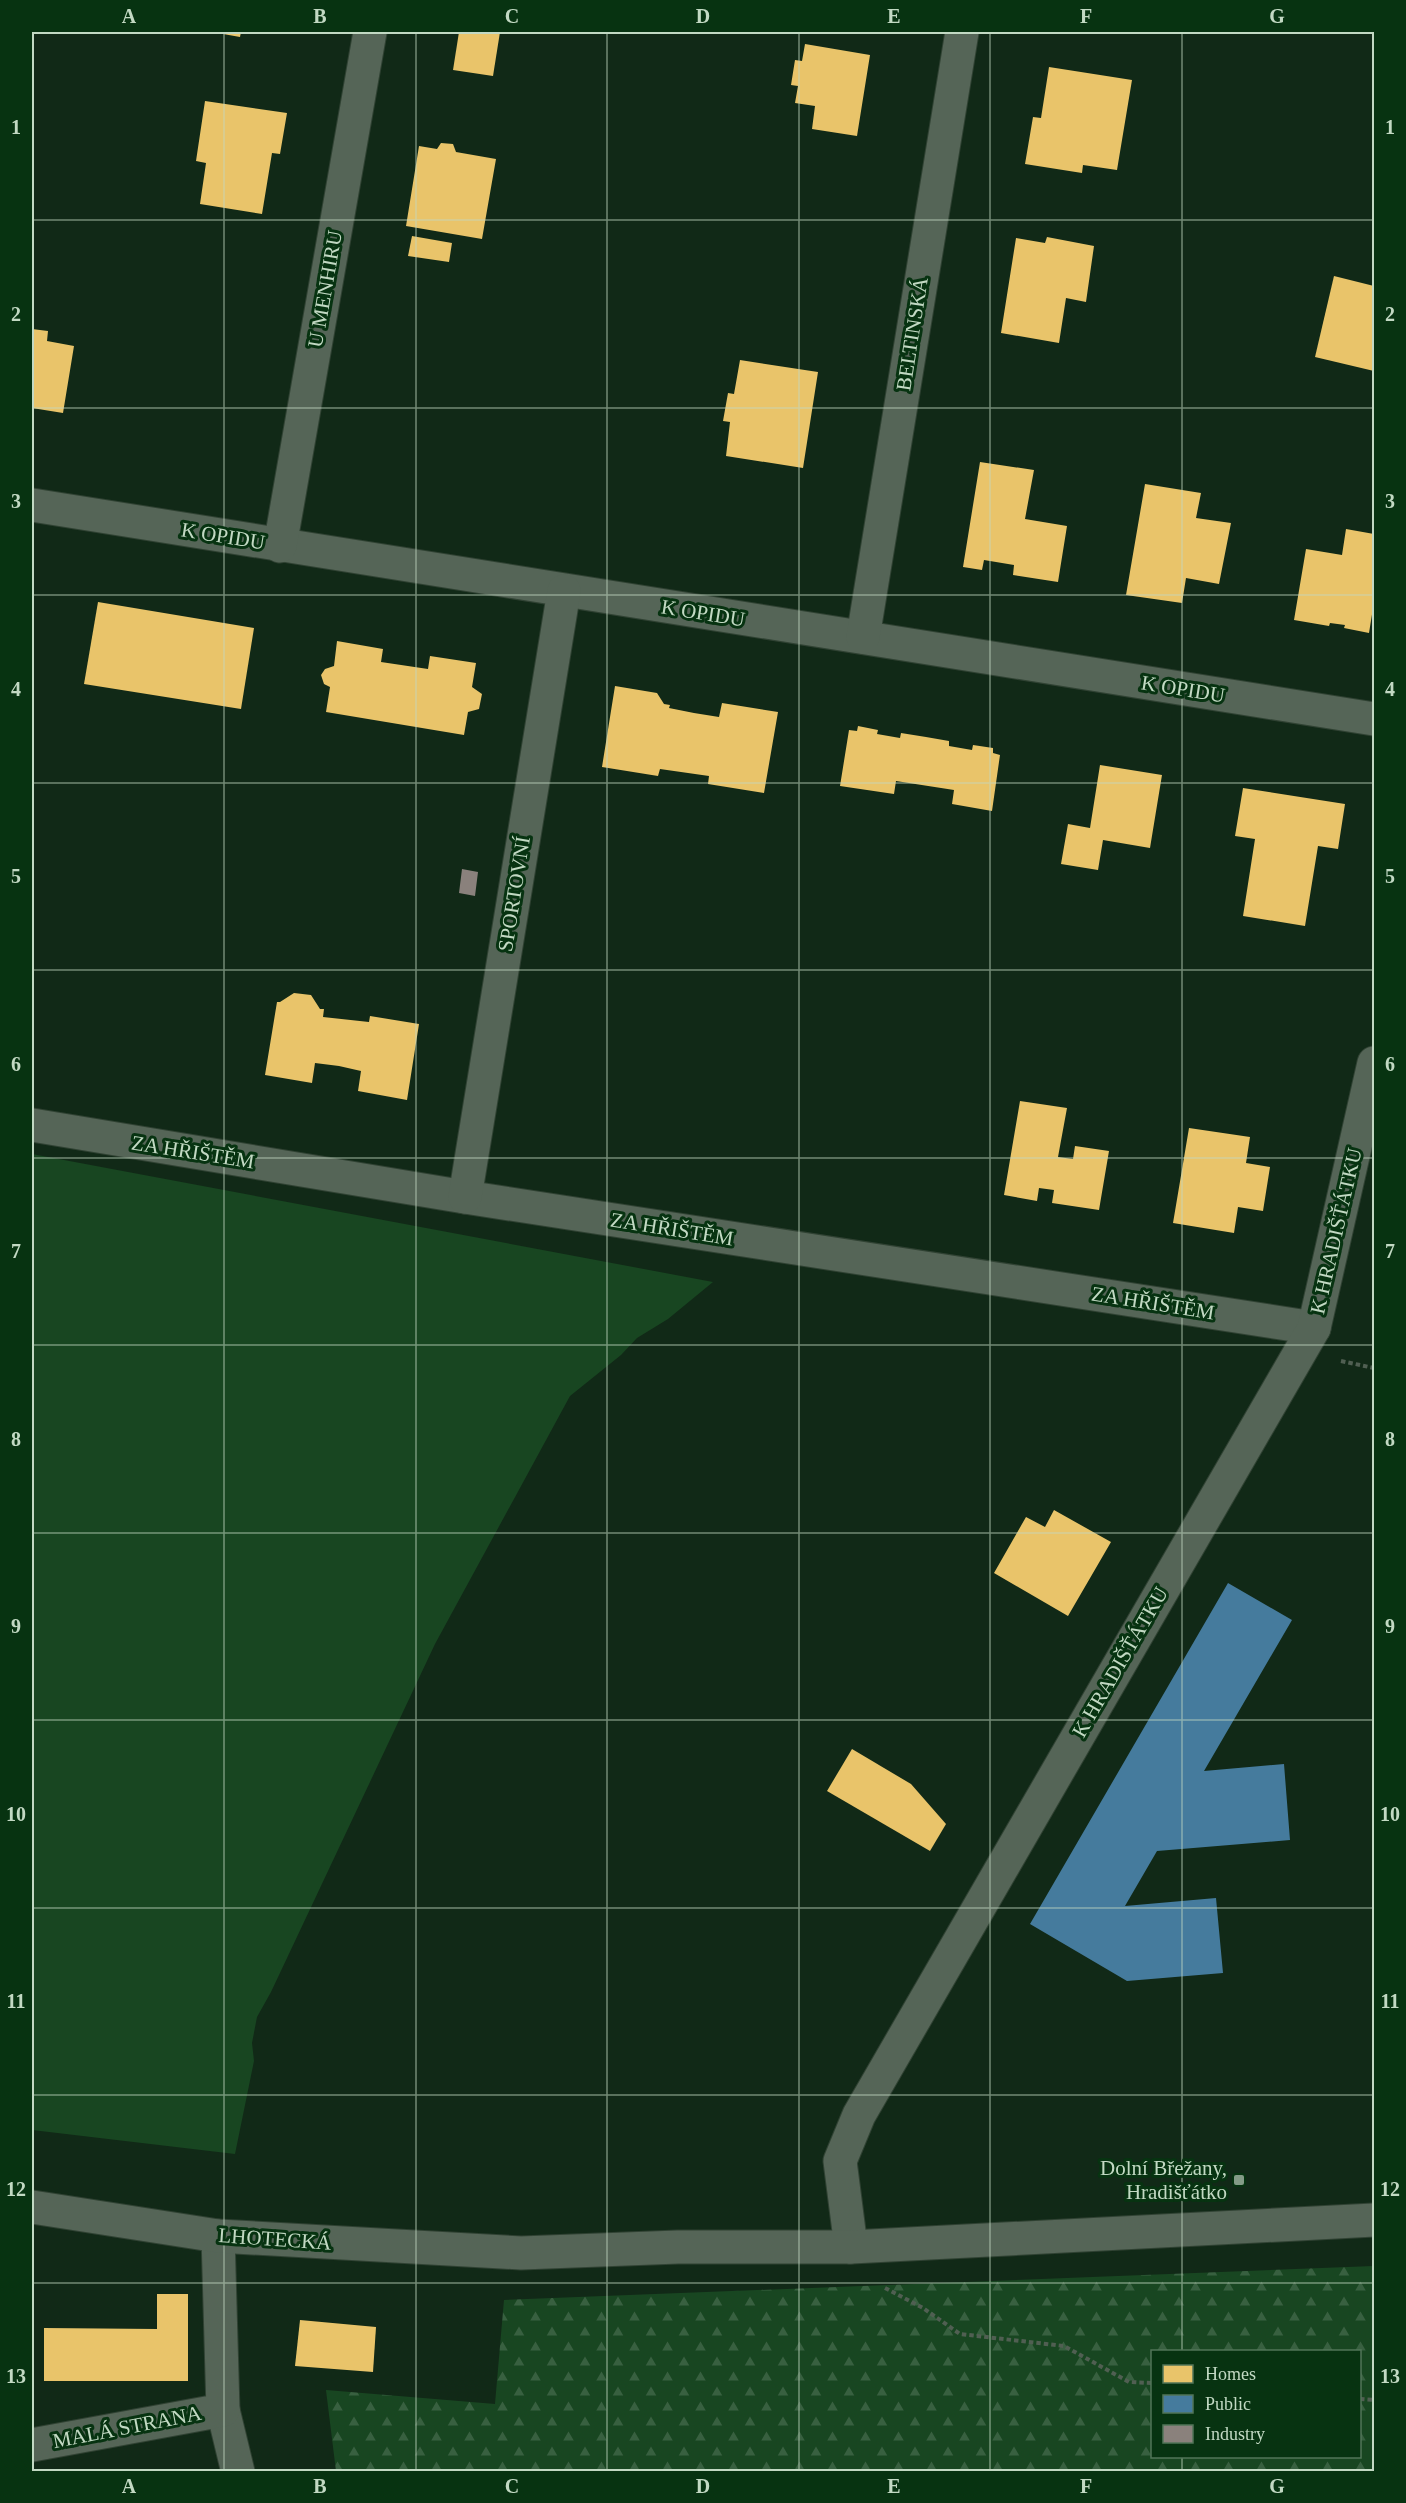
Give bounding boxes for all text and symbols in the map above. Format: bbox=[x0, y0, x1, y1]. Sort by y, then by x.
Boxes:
text: A bbox=[122, 5, 137, 27]
text: B bbox=[313, 5, 327, 27]
text: C bbox=[505, 5, 519, 27]
text: D bbox=[696, 5, 710, 27]
text: E bbox=[887, 5, 901, 27]
text: F bbox=[1080, 5, 1092, 27]
text: G bbox=[1269, 5, 1285, 27]
text: 1 bbox=[11, 116, 21, 138]
text: 1 bbox=[1385, 116, 1395, 138]
street label: U MENHIRU bbox=[303, 229, 347, 349]
street label: BELTINSKÁ bbox=[891, 275, 933, 393]
text: 2 bbox=[11, 303, 21, 325]
text: 2 bbox=[1385, 303, 1395, 325]
text: 3 bbox=[11, 490, 21, 512]
text: 3 bbox=[1385, 490, 1395, 512]
street label: K OPIDU bbox=[179, 518, 267, 554]
street label: K OPIDU bbox=[659, 595, 747, 631]
street label: K OPIDU bbox=[1139, 671, 1227, 707]
text: 4 bbox=[11, 678, 21, 700]
text: 4 bbox=[1385, 678, 1395, 700]
street label: SPORTOVNÍ bbox=[493, 835, 535, 953]
text: 5 bbox=[11, 865, 21, 887]
text: 5 bbox=[1385, 865, 1395, 887]
text: 6 bbox=[11, 1053, 21, 1075]
text: 6 bbox=[1385, 1053, 1395, 1075]
street label: ZA HŘIŠTĚM bbox=[130, 1130, 257, 1174]
street label: K HRADIŠŤÁTKU bbox=[1305, 1146, 1367, 1316]
street label: ZA HŘIŠTĚM bbox=[609, 1207, 736, 1251]
text: 7 bbox=[11, 1240, 21, 1262]
text: 7 bbox=[1385, 1240, 1395, 1262]
street label: ZA HŘIŠTĚM bbox=[1090, 1281, 1217, 1325]
text: 8 bbox=[11, 1428, 21, 1450]
text: 8 bbox=[1385, 1428, 1395, 1450]
street label: K HRADIŠŤÁTKU bbox=[1067, 1582, 1173, 1742]
text: 9 bbox=[11, 1615, 21, 1637]
text: 9 bbox=[1385, 1615, 1395, 1637]
text: 10 bbox=[6, 1803, 26, 1825]
text: 10 bbox=[1380, 1803, 1400, 1825]
text: 11 bbox=[7, 1990, 25, 2012]
text: 11 bbox=[1381, 1990, 1399, 2012]
place label: Dolní Břežany, Hradišťátko bbox=[1100, 2156, 1227, 2204]
marker: Dolní Břežany, Hradišťátko bbox=[1232, 2173, 1246, 2187]
text: 12 bbox=[6, 2178, 26, 2200]
text: 12 bbox=[1380, 2178, 1400, 2200]
street label: LHOTECKÁ bbox=[218, 2223, 333, 2255]
legend bbox=[1151, 2350, 1361, 2458]
text: Homes bbox=[1205, 2364, 1256, 2384]
text: 13 bbox=[6, 2365, 26, 2387]
text: 13 bbox=[1380, 2365, 1400, 2387]
text: Public bbox=[1205, 2394, 1251, 2414]
street label: MALÁ STRANA bbox=[51, 2401, 204, 2453]
text: Industry bbox=[1205, 2424, 1265, 2444]
text: A bbox=[122, 2475, 137, 2497]
text: B bbox=[313, 2475, 327, 2497]
text: C bbox=[505, 2475, 519, 2497]
text: D bbox=[696, 2475, 710, 2497]
text: E bbox=[887, 2475, 901, 2497]
text: F bbox=[1080, 2475, 1092, 2497]
text: G bbox=[1269, 2475, 1285, 2497]

